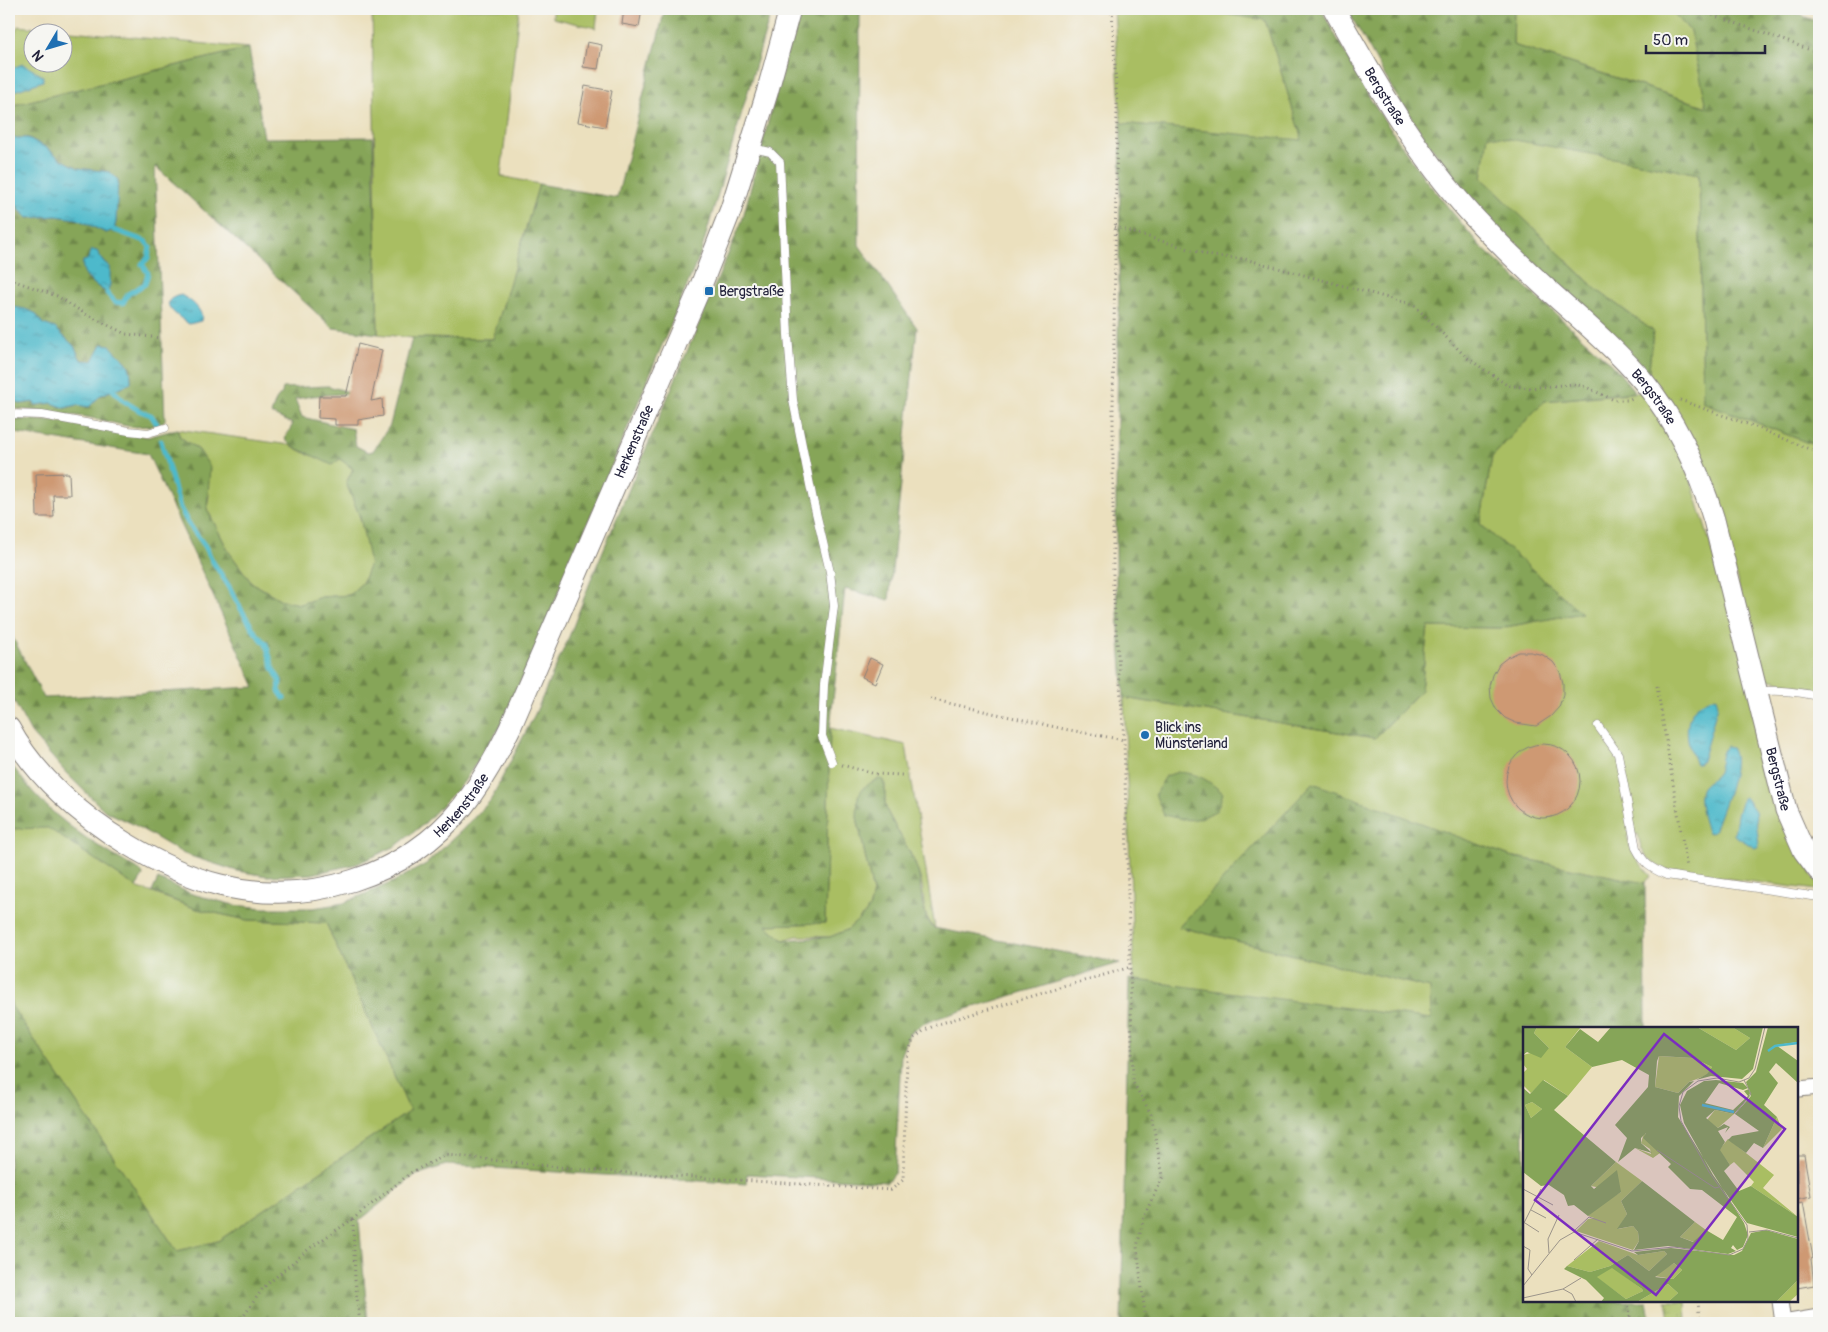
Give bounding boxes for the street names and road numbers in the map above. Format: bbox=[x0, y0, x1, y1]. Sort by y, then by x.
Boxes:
street label: Bergstraße bbox=[1361, 64, 1409, 128]
street label: Bergstraße bbox=[1628, 365, 1680, 428]
street label: Herkenstraße bbox=[610, 402, 657, 481]
street label: Bergstraße bbox=[1762, 746, 1794, 813]
street label: Herkenstraße bbox=[430, 770, 492, 841]

